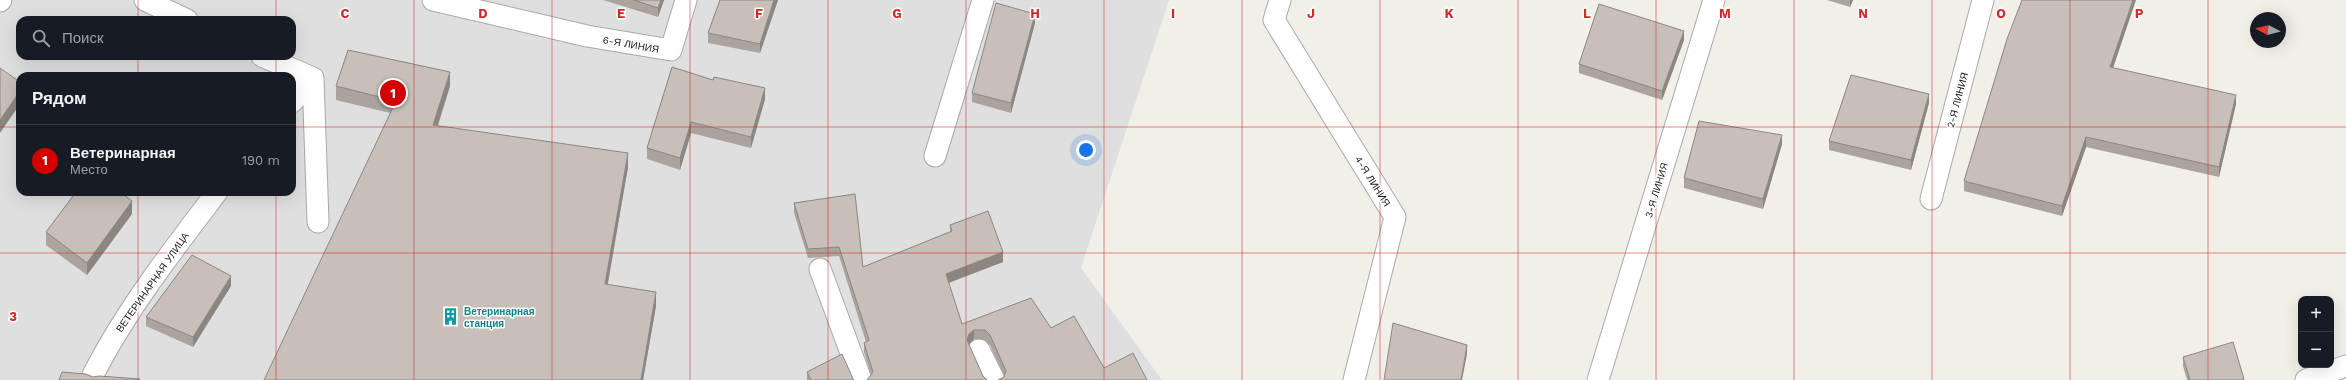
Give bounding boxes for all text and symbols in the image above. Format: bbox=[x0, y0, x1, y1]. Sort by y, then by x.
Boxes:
text: C bbox=[341, 6, 350, 21]
text: D bbox=[478, 6, 488, 21]
text: E bbox=[617, 6, 625, 21]
text: F bbox=[755, 6, 763, 21]
text: G bbox=[892, 6, 902, 21]
text: H bbox=[1030, 6, 1040, 21]
text: I bbox=[1171, 6, 1175, 21]
text: J bbox=[1307, 6, 1315, 21]
text: K bbox=[1444, 6, 1454, 21]
text: L bbox=[1583, 6, 1591, 21]
text: M bbox=[1719, 6, 1731, 21]
text: N bbox=[1858, 6, 1868, 21]
text: O bbox=[1996, 6, 2006, 21]
text: P bbox=[2135, 6, 2144, 21]
north arrow bbox=[2250, 12, 2286, 48]
search box bbox=[16, 16, 296, 60]
icon: search bbox=[30, 27, 52, 49]
text: Поиск bbox=[62, 29, 104, 47]
street label: 6-Я ЛИНИЯ bbox=[602, 34, 660, 55]
street label: 2-Я ЛИНИЯ bbox=[1945, 71, 1970, 129]
pin: 1 bbox=[380, 78, 406, 108]
text: Рядом bbox=[32, 88, 87, 108]
your location bbox=[1076, 140, 1096, 160]
text: Ветеринарная bbox=[70, 144, 176, 162]
text: 1 bbox=[42, 153, 48, 168]
text: 190 m bbox=[242, 153, 280, 168]
street label: 4-Я ЛИНИЯ bbox=[1353, 154, 1392, 208]
street label: 3-Я ЛИНИЯ bbox=[1643, 161, 1670, 219]
text: Место bbox=[70, 162, 108, 177]
street label: ВЕТЕРИНАРНАЯ УЛИЦА bbox=[114, 230, 191, 334]
map controls bbox=[2298, 296, 2334, 368]
button: + bbox=[2298, 296, 2334, 332]
place label: Ветеринарная станция bbox=[464, 306, 535, 329]
building icon: Ветеринарная станция bbox=[441, 307, 461, 327]
text: 3 bbox=[9, 309, 17, 324]
button: − bbox=[2298, 332, 2334, 368]

